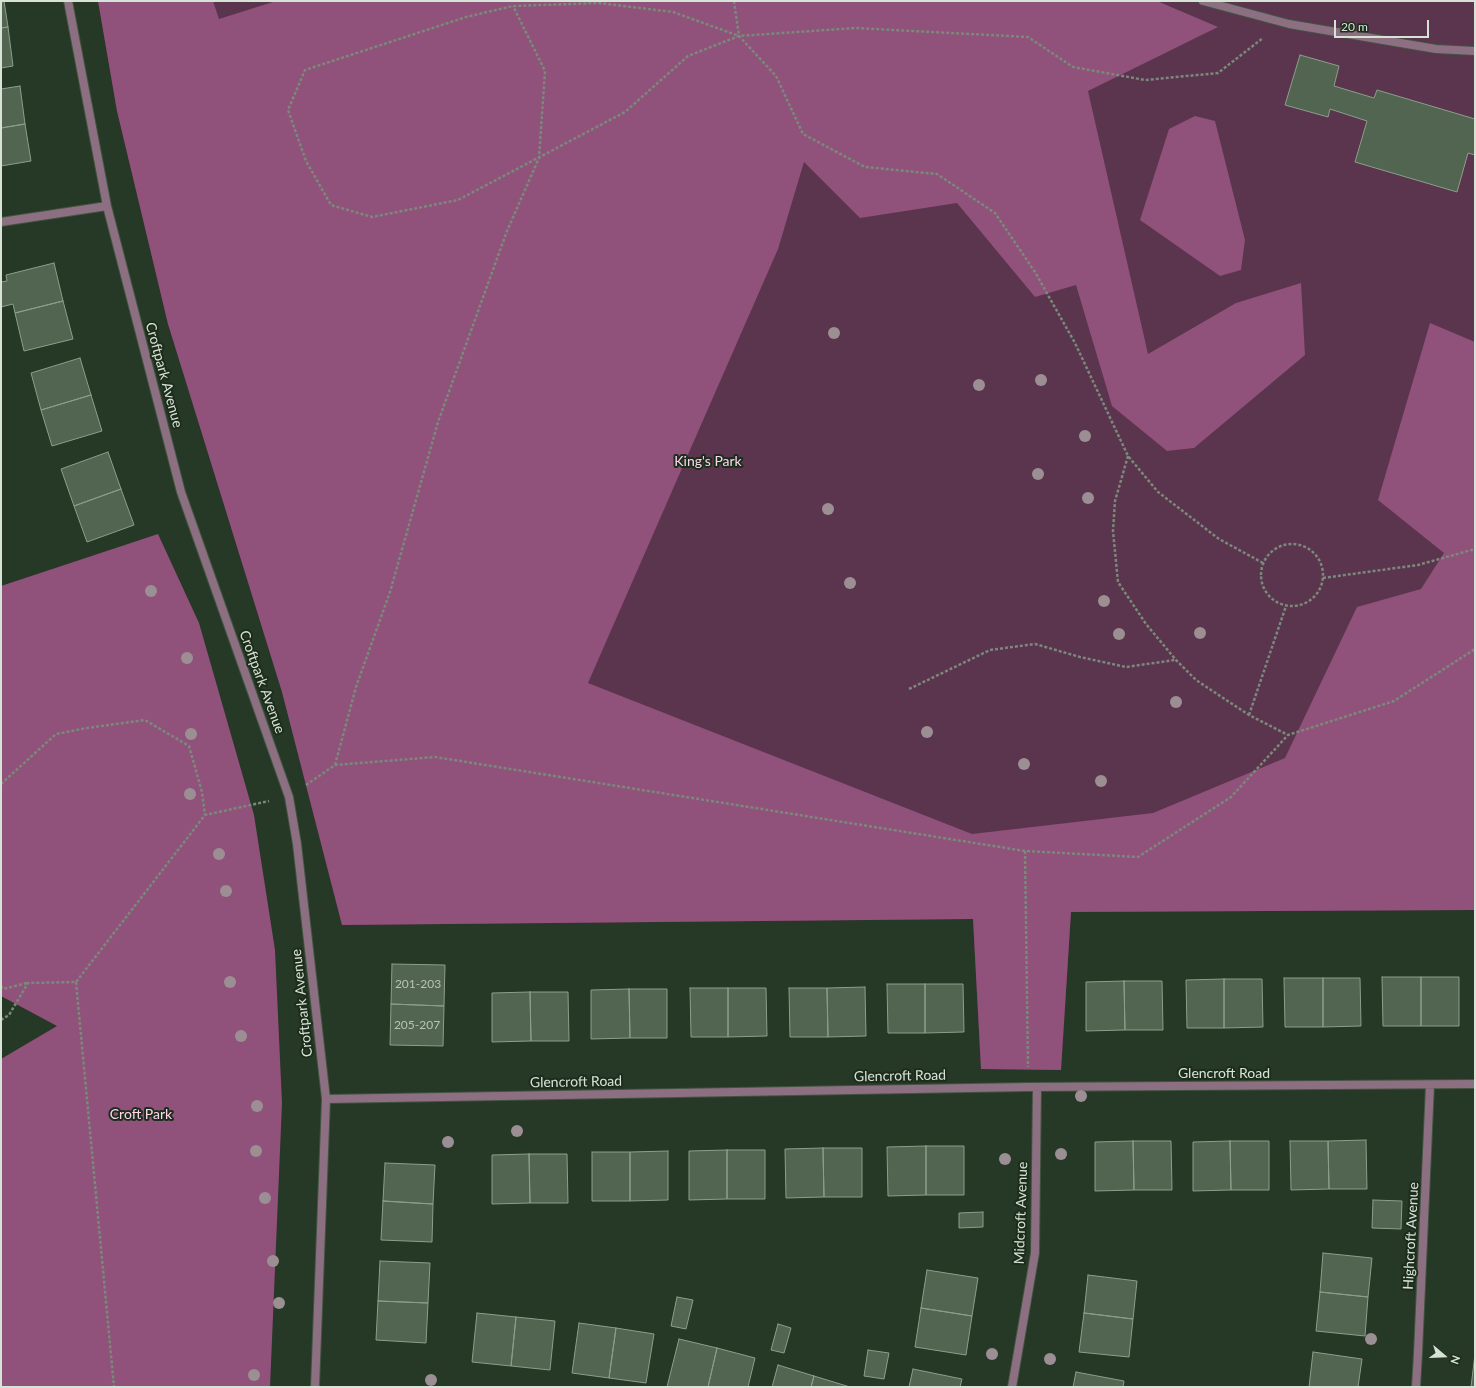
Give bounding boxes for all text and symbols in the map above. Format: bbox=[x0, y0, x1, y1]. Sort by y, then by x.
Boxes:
scale bar bbox=[1336, 12, 1431, 38]
text: 20 m bbox=[1341, 19, 1368, 34]
street label: Croftpark Avenue bbox=[142, 320, 186, 430]
park label: King's Park bbox=[674, 453, 742, 469]
street label: Croftpark Avenue bbox=[236, 628, 288, 736]
street label: Croftpark Avenue bbox=[288, 948, 316, 1058]
house number: 201-203 bbox=[395, 977, 441, 991]
house number: 205-207 bbox=[394, 1018, 440, 1032]
street label: Glencroft Road bbox=[1178, 1065, 1270, 1081]
street label: Glencroft Road bbox=[854, 1067, 946, 1085]
street label: Glencroft Road bbox=[530, 1073, 622, 1091]
park label: Croft Park bbox=[110, 1106, 172, 1122]
street label: Midcroft Avenue bbox=[1011, 1161, 1031, 1265]
street label: Highcroft Avenue bbox=[1400, 1182, 1422, 1290]
north arrow bbox=[1424, 1336, 1464, 1376]
text: N bbox=[1448, 1354, 1463, 1366]

